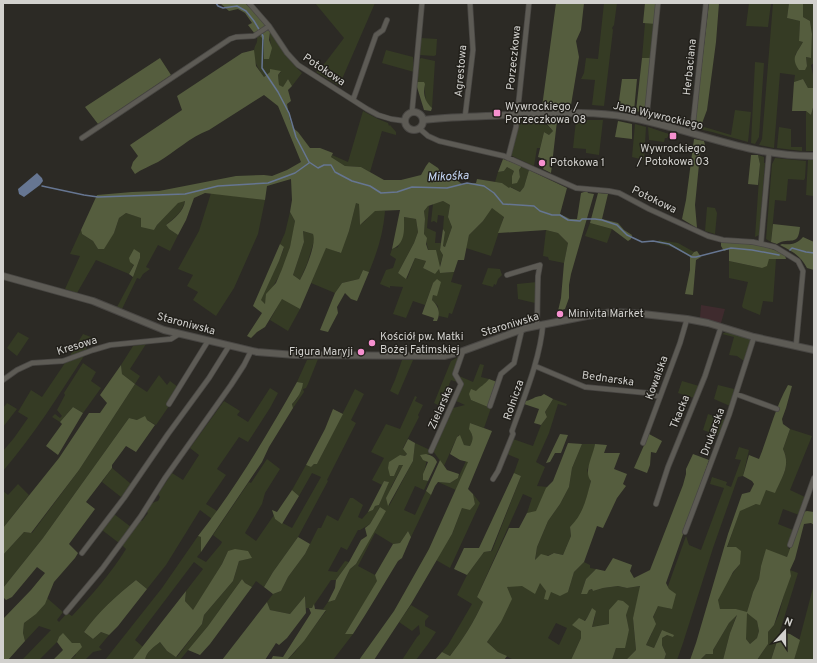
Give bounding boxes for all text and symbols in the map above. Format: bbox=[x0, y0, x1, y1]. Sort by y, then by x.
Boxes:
street label: Porzeczkowa bbox=[504, 25, 524, 91]
street label: Herbaciana bbox=[680, 38, 700, 96]
street label: Agrestowa bbox=[452, 44, 470, 98]
street label: Potokowa bbox=[300, 51, 348, 89]
street label: Jana Wywrockiego bbox=[612, 99, 704, 133]
place label: Wywrockiego / Porzeczkowa 08 bbox=[505, 100, 586, 127]
marker: Wywrockiego / Porzeczkowa 08 bbox=[492, 108, 502, 118]
marker: Wywrockiego / Potokowa 03 bbox=[668, 131, 678, 141]
place label: Wywrockiego / Potokowa 03 bbox=[636, 142, 709, 169]
place label: Potokowa 1 bbox=[550, 156, 605, 170]
marker: Potokowa 1 bbox=[537, 158, 547, 168]
water label: Mikośka bbox=[427, 168, 470, 186]
street label: Potokowa bbox=[629, 183, 679, 217]
place label: Minivita Market bbox=[568, 307, 644, 321]
street label: Staroniwska bbox=[155, 309, 217, 339]
street label: Staroniwska bbox=[479, 309, 541, 340]
marker: Minivita Market bbox=[555, 309, 565, 319]
place label: Kościół pw. Matki Bożej Fatimskiej bbox=[380, 330, 464, 357]
street label: Kresowa bbox=[55, 333, 99, 359]
marker: Kościół pw. Matki Bożej Fatimskiej bbox=[367, 338, 377, 348]
place label: Figura Maryji bbox=[289, 345, 353, 359]
marker: Figura Maryji bbox=[356, 347, 366, 357]
street label: Kowalska bbox=[643, 354, 672, 402]
street label: Bednarska bbox=[581, 368, 635, 390]
street label: Rolnicza bbox=[501, 378, 527, 422]
street label: Zielarska bbox=[425, 384, 457, 432]
street label: Tkacka bbox=[667, 393, 693, 431]
street label: Drukarska bbox=[698, 406, 728, 458]
north arrow bbox=[765, 611, 805, 651]
text: N bbox=[782, 615, 794, 631]

